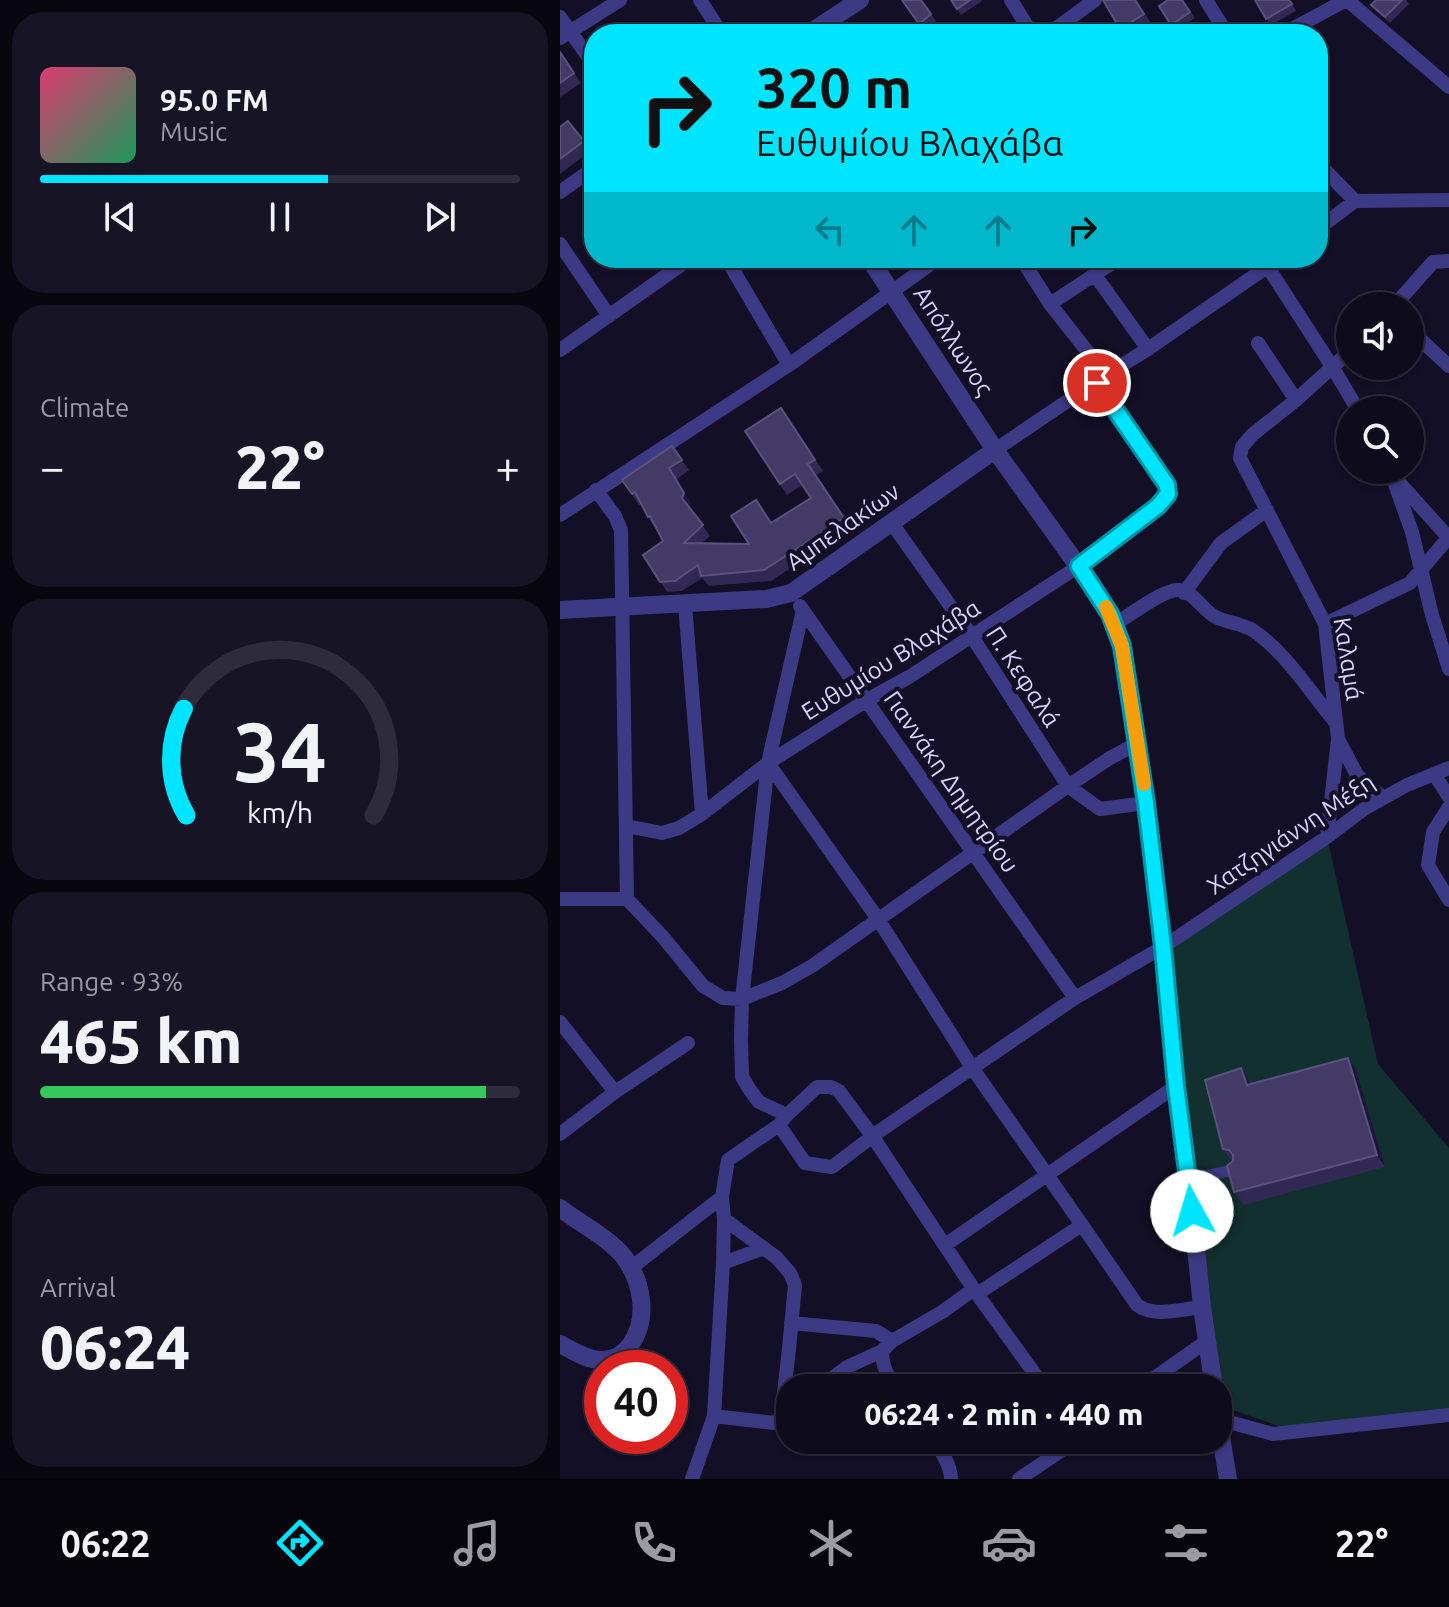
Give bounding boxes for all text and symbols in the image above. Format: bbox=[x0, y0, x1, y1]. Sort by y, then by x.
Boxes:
icon: right bbox=[624, 56, 728, 160]
text: 320 m bbox=[756, 56, 912, 119]
text: 95.0 FM bbox=[160, 83, 269, 117]
text: Music bbox=[160, 117, 227, 146]
text: Ευθυμίου Βλαχάβα bbox=[756, 122, 1064, 163]
icon: previous bbox=[98, 195, 142, 239]
icon: pause bbox=[258, 195, 302, 239]
icon: next bbox=[418, 195, 462, 239]
icon: left bbox=[808, 208, 852, 252]
icon: ahead bbox=[892, 208, 936, 252]
icon: ahead bbox=[976, 208, 1020, 252]
icon: right bbox=[1060, 208, 1104, 252]
street label: Απόλλωνος bbox=[908, 281, 999, 400]
map controls bbox=[1336, 292, 1424, 484]
button: sound bbox=[1336, 292, 1424, 380]
pin bbox=[1063, 349, 1131, 417]
icon: arrive bbox=[1075, 361, 1119, 405]
text: Climate bbox=[40, 393, 129, 422]
button: search bbox=[1336, 396, 1424, 484]
text: 22° bbox=[235, 433, 325, 500]
text: − bbox=[40, 442, 65, 491]
text: + bbox=[495, 442, 520, 491]
street label: Αμπελακίων bbox=[781, 477, 905, 576]
street label: Ευθυμίου Βλαχάβα bbox=[797, 594, 985, 725]
street label: Καλαμά bbox=[1329, 615, 1368, 702]
street label: Π. Κεφαλά bbox=[981, 622, 1066, 732]
street label: Γιαννάκη Δημητρίου bbox=[879, 686, 1024, 878]
text: 34 bbox=[233, 703, 327, 797]
street label: Χατζηγιάννη Μέξη bbox=[1202, 768, 1380, 900]
text: km/h bbox=[247, 796, 313, 828]
text: Range · 93% bbox=[40, 967, 183, 996]
text: 465 km bbox=[40, 1007, 242, 1074]
position arrow bbox=[1150, 1169, 1234, 1253]
text: Arrival bbox=[40, 1273, 116, 1302]
text: 06:24 bbox=[40, 1313, 190, 1380]
speed limit sign: 40 bbox=[584, 1350, 688, 1454]
text: 06:24 · 2 min · 440 m bbox=[865, 1397, 1143, 1431]
icon: directions bbox=[272, 1515, 328, 1571]
icon: music bbox=[449, 1515, 505, 1571]
icon: phone bbox=[626, 1515, 682, 1571]
icon: climate bbox=[803, 1515, 859, 1571]
icon: car bbox=[981, 1515, 1037, 1571]
icon: filters bbox=[1158, 1515, 1214, 1571]
text: 06:22 bbox=[61, 1523, 151, 1564]
text: 22° bbox=[1335, 1523, 1388, 1564]

